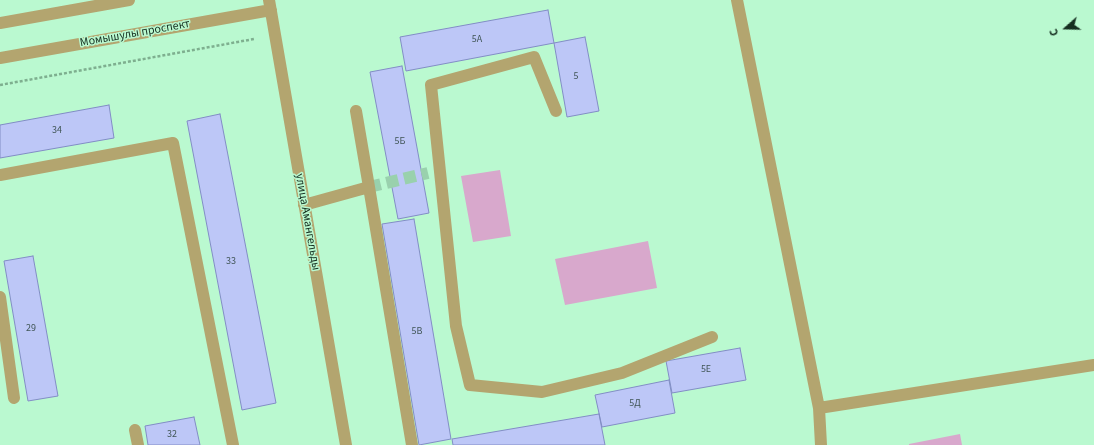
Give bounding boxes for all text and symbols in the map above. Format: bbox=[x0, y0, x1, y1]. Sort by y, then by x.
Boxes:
north arrow bbox=[1046, 8, 1086, 48]
street label: Момышулы проспект bbox=[79, 17, 191, 51]
text: С bbox=[1046, 27, 1062, 38]
house number: 5А bbox=[472, 34, 482, 46]
house number: 5 bbox=[574, 71, 578, 83]
house number: 34 bbox=[52, 125, 62, 137]
house number: 5Б bbox=[395, 136, 405, 148]
street label: улица Амангельды bbox=[291, 173, 323, 271]
house number: 33 bbox=[226, 256, 236, 268]
house number: 29 bbox=[26, 323, 36, 335]
house number: 5В bbox=[412, 326, 422, 338]
house number: 5Е bbox=[701, 364, 711, 376]
house number: 5Д bbox=[629, 398, 641, 410]
house number: 32 bbox=[167, 429, 177, 441]

